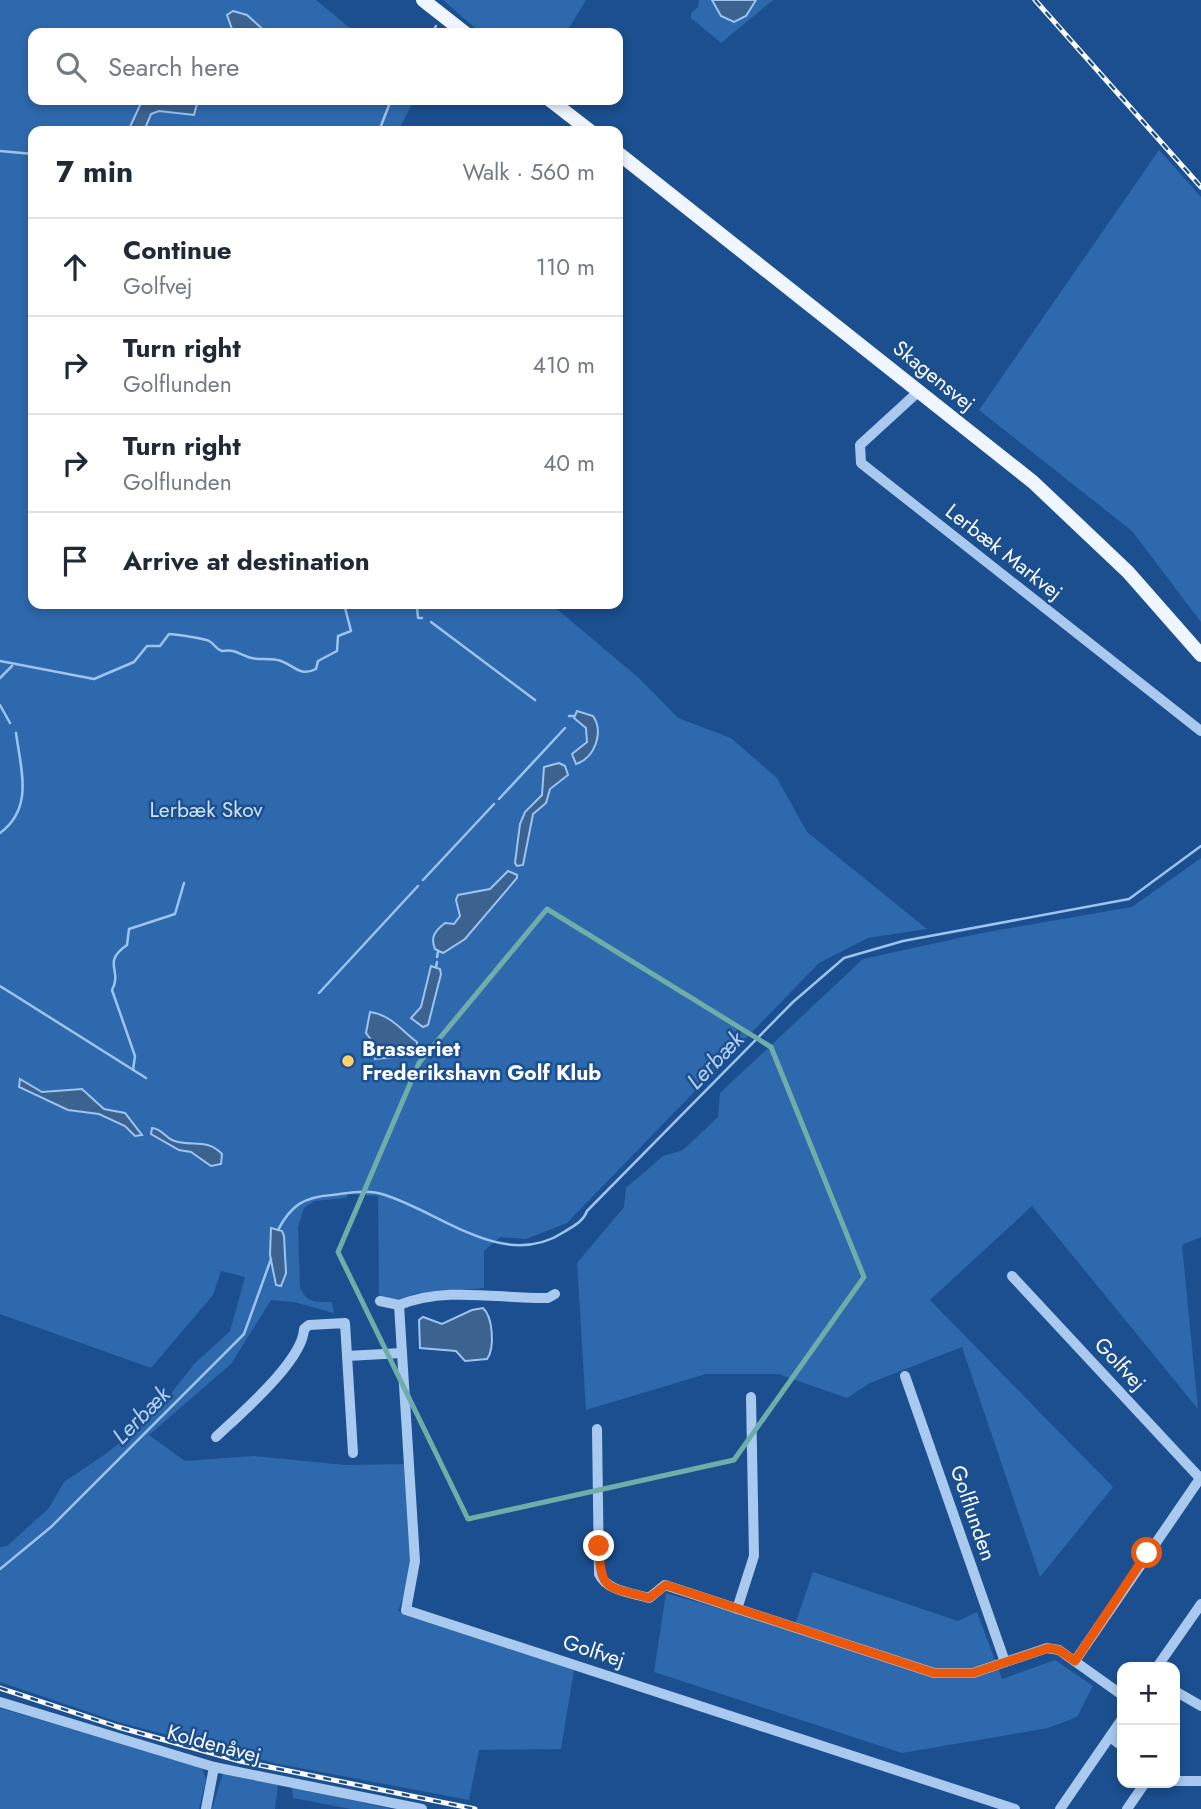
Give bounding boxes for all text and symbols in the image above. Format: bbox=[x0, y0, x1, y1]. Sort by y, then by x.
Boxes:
search box bbox=[28, 28, 623, 105]
icon: search bbox=[52, 48, 90, 86]
text: Search here bbox=[108, 48, 240, 86]
text: 7 min bbox=[56, 150, 133, 193]
text: Walk · 560 m bbox=[462, 155, 595, 189]
text: Continue bbox=[123, 231, 232, 269]
icon: ahead bbox=[56, 248, 94, 286]
text: 110 m bbox=[536, 250, 595, 284]
text: Golfvej bbox=[123, 269, 193, 303]
text: Turn right bbox=[123, 329, 241, 367]
street label: Skagensvej bbox=[886, 334, 982, 418]
icon: right bbox=[56, 346, 94, 384]
text: 410 m bbox=[533, 348, 595, 382]
text: Golflunden bbox=[123, 367, 232, 401]
text: Turn right bbox=[123, 427, 241, 465]
icon: right bbox=[56, 444, 94, 482]
text: 40 m bbox=[543, 446, 595, 480]
text: Golflunden bbox=[123, 465, 232, 499]
street label: Lerbæk Markvej bbox=[939, 497, 1069, 607]
icon: arrive bbox=[56, 542, 94, 580]
text: Arrive at destination bbox=[123, 542, 370, 580]
park label: Lerbæk Skov bbox=[149, 795, 263, 825]
water label: Lerbæk bbox=[678, 1022, 752, 1097]
place label: Brasseriet Frederikshavn Golf Klub bbox=[362, 1034, 601, 1088]
marker: Brasseriet Frederikshavn Golf Klub bbox=[340, 1053, 356, 1069]
street label: Golfvej bbox=[1087, 1331, 1153, 1397]
water label: Lerbæk bbox=[104, 1377, 179, 1452]
street label: Golflunden bbox=[943, 1461, 1003, 1565]
route end bbox=[583, 1530, 614, 1561]
route start bbox=[1131, 1537, 1162, 1568]
street label: Golfvej bbox=[559, 1627, 629, 1675]
map controls bbox=[1117, 1662, 1180, 1788]
button: + bbox=[1117, 1662, 1180, 1725]
street label: Koldenåvej bbox=[164, 1717, 264, 1771]
button: − bbox=[1117, 1725, 1180, 1788]

